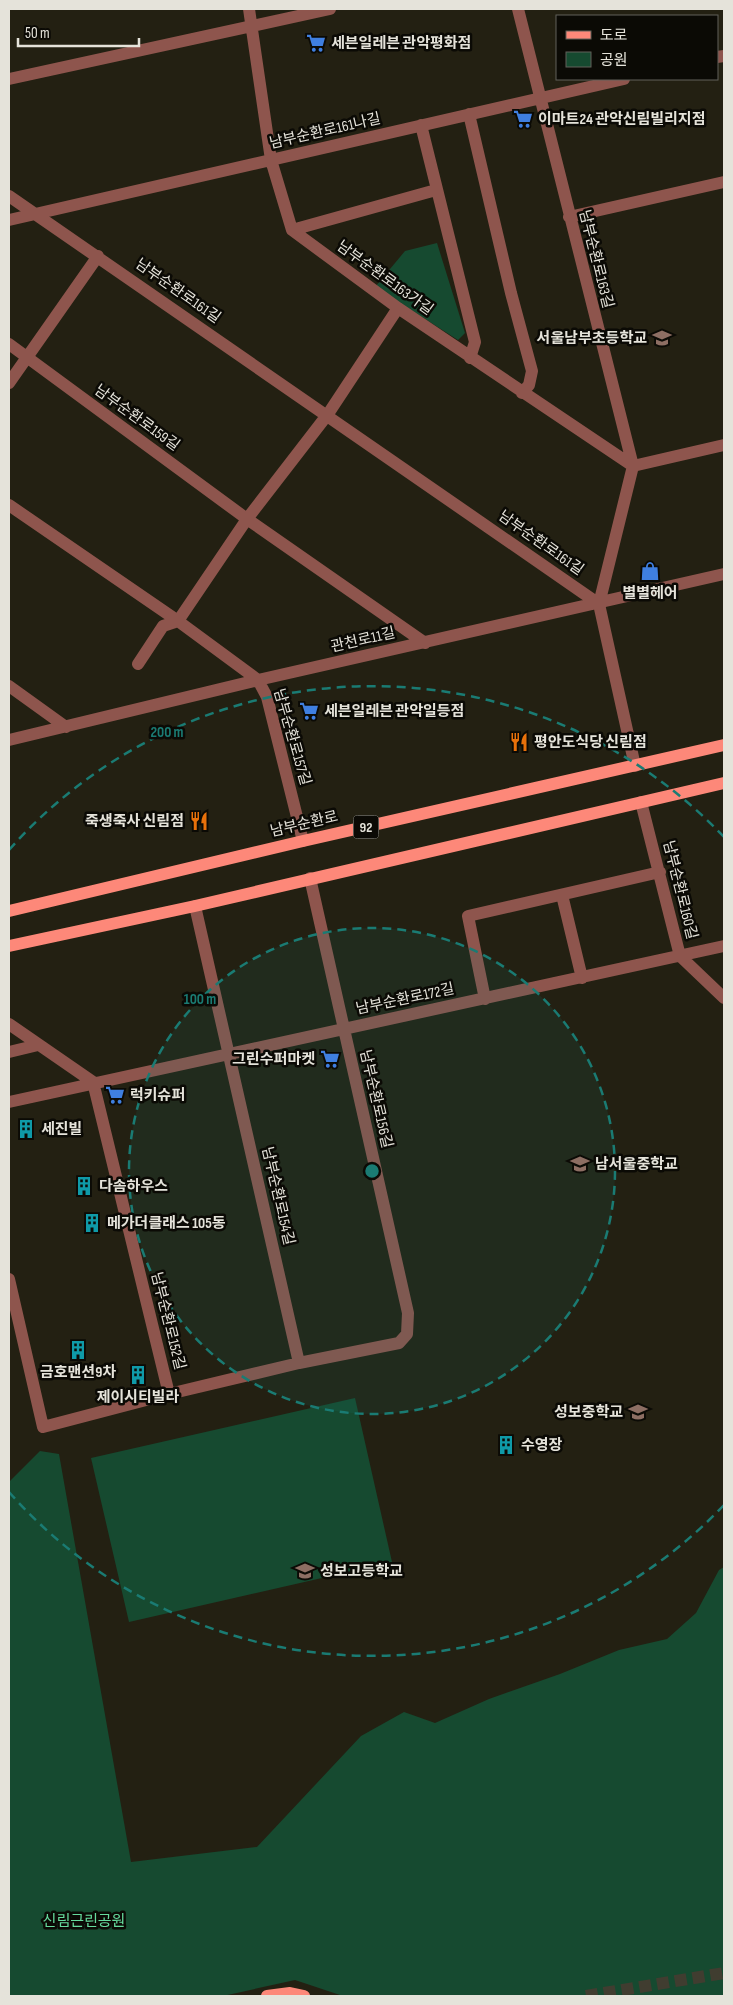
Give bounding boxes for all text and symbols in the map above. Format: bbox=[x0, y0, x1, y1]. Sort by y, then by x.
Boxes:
scale bar bbox=[18, 15, 139, 47]
legend bbox=[556, 15, 718, 80]
text: 50 m bbox=[25, 24, 50, 43]
text: 도로 bbox=[600, 26, 628, 45]
supermarket icon: 세븐일레븐 관악평화점 bbox=[305, 32, 327, 54]
place label: 세븐일레븐 관악평화점 bbox=[331, 34, 471, 53]
text: 공원 bbox=[600, 51, 628, 70]
supermarket icon: 이마트24 관악신림빌리지점 bbox=[512, 108, 534, 130]
street label: 남부순환로161나길 bbox=[267, 109, 383, 153]
place label: 이마트24 관악신림빌리지점 bbox=[538, 110, 706, 129]
street label: 남부순환로163길 bbox=[575, 208, 617, 310]
street label: 남부순환로163가길 bbox=[333, 237, 437, 319]
street label: 남부순환로161길 bbox=[132, 255, 224, 327]
school or university icon: 서울남부초등학교 bbox=[651, 327, 673, 349]
place label: 서울남부초등학교 bbox=[537, 329, 647, 348]
street label: 남부순환로159길 bbox=[91, 381, 183, 455]
street label: 남부순환로161길 bbox=[495, 507, 587, 579]
shop icon: 별별헤어 bbox=[639, 560, 661, 582]
place label: 별별헤어 bbox=[622, 584, 678, 603]
street label: 관천로11길 bbox=[329, 623, 397, 657]
street label: 남부순환로157길 bbox=[269, 686, 315, 788]
supermarket icon: 세븐일레븐 관악일등점 bbox=[298, 700, 320, 722]
place label: 세븐일레븐 관악일등점 bbox=[324, 702, 464, 721]
text: 200 m bbox=[150, 723, 184, 742]
restaurant icon: 평안도식당 신림점 bbox=[508, 731, 530, 753]
place label: 평안도식당 신림점 bbox=[534, 733, 647, 752]
street label: 남부순환로 bbox=[268, 807, 340, 841]
restaurant icon: 죽생죽사 신림점 bbox=[188, 810, 210, 832]
place label: 죽생죽사 신림점 bbox=[85, 812, 184, 831]
road number: 92 bbox=[354, 816, 378, 839]
street label: 남부순환로160길 bbox=[659, 839, 701, 941]
street label: 남부순환로172길 bbox=[354, 979, 456, 1019]
text: 100 m bbox=[184, 990, 216, 1009]
supermarket icon: 그린수퍼마켓 bbox=[319, 1048, 341, 1070]
street label: 남부순환로156길 bbox=[355, 1048, 397, 1150]
place label: 그린수퍼마켓 bbox=[232, 1050, 315, 1069]
supermarket icon: 럭키슈퍼 bbox=[104, 1084, 126, 1106]
place label: 럭키슈퍼 bbox=[130, 1086, 185, 1105]
building icon: 세진빌 bbox=[15, 1118, 37, 1140]
place label: 세진빌 bbox=[41, 1120, 82, 1139]
street label: 남부순환로154길 bbox=[257, 1145, 299, 1247]
school or university icon: 남서울중학교 bbox=[569, 1153, 591, 1175]
place label: 남서울중학교 bbox=[595, 1155, 678, 1174]
centre of rings bbox=[363, 1162, 381, 1180]
building icon: 다솜하우스 bbox=[73, 1175, 95, 1197]
place label: 다솜하우스 bbox=[99, 1177, 168, 1196]
building icon: 메가더클래스 105동 bbox=[81, 1212, 103, 1234]
place label: 메가더클래스 105동 bbox=[107, 1214, 226, 1233]
street label: 남부순환로152길 bbox=[147, 1270, 189, 1372]
building icon: 금호맨션9차 bbox=[67, 1339, 89, 1361]
place label: 금호맨션9차 bbox=[40, 1363, 116, 1382]
building icon: 제이시티빌라 bbox=[127, 1364, 149, 1386]
place label: 제이시티빌라 bbox=[97, 1388, 180, 1407]
school or university icon: 성보중학교 bbox=[627, 1401, 649, 1423]
place label: 성보중학교 bbox=[554, 1403, 623, 1422]
building icon: 수영장 bbox=[495, 1434, 517, 1456]
place label: 수영장 bbox=[521, 1436, 563, 1455]
school or university icon: 성보고등학교 bbox=[294, 1560, 316, 1582]
place label: 성보고등학교 bbox=[320, 1562, 403, 1581]
park label: 신림근린공원 bbox=[43, 1912, 125, 1931]

